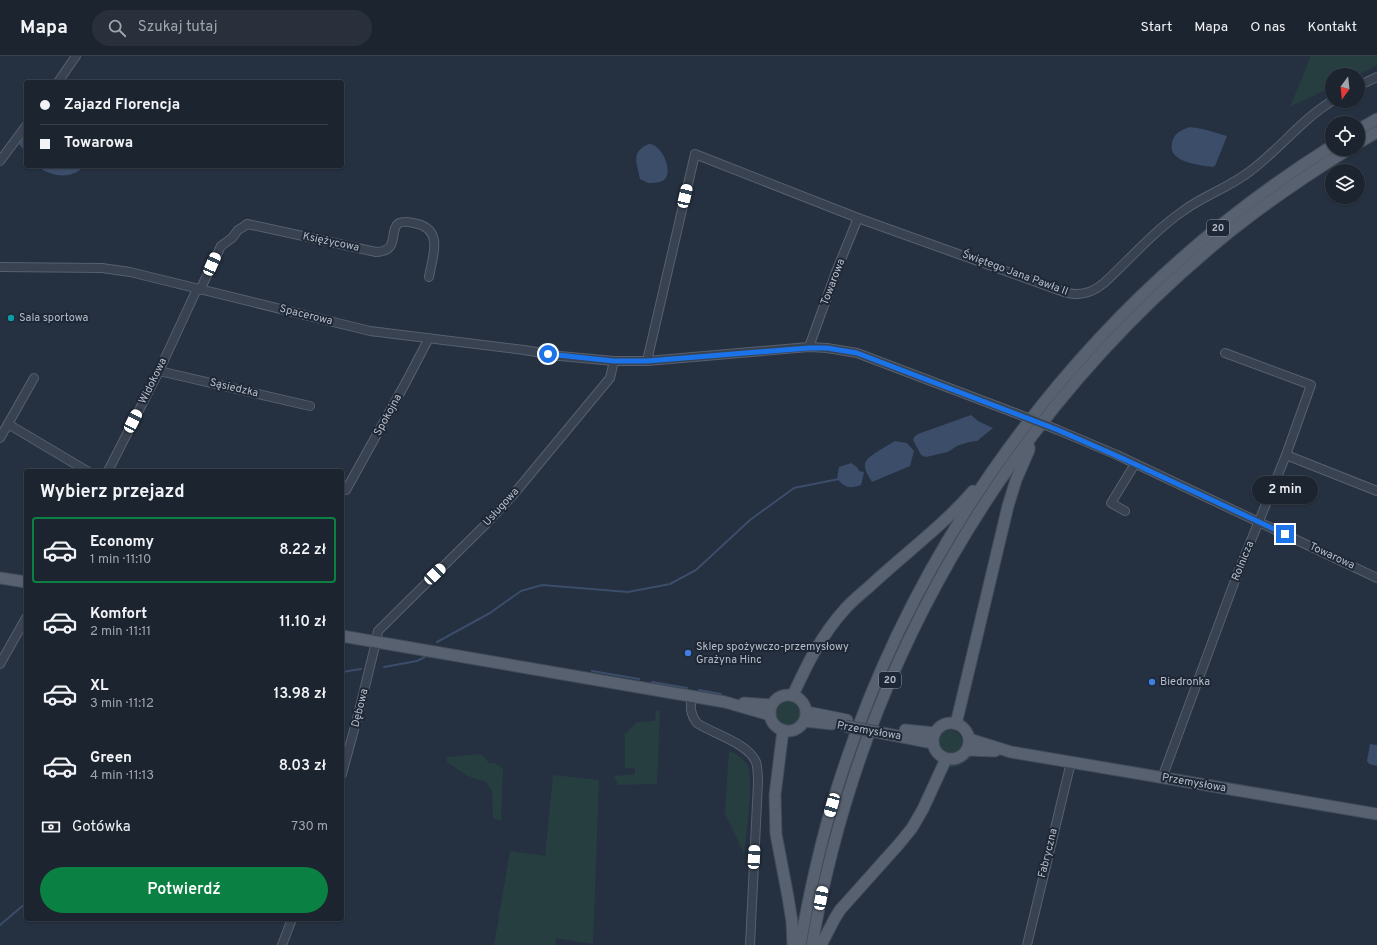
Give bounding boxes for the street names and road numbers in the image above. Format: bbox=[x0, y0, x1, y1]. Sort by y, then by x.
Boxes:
road number: 20 bbox=[1207, 220, 1229, 236]
street label: Księżycowa bbox=[301, 229, 361, 255]
street label: Świętego Jana Pawła II bbox=[960, 246, 1070, 299]
street label: Towarowa bbox=[818, 257, 848, 307]
street label: Spacerowa bbox=[278, 302, 334, 328]
street label: Widokowa bbox=[136, 356, 170, 406]
street label: Sąsiedzka bbox=[208, 376, 260, 400]
street label: Spokojna bbox=[371, 391, 405, 438]
street label: Usługowa bbox=[480, 485, 522, 529]
street label: Rolnicza bbox=[1229, 539, 1257, 583]
street label: Towarowa bbox=[1307, 539, 1357, 573]
road number: 20 bbox=[879, 672, 901, 688]
street label: Dębowa bbox=[348, 687, 372, 729]
street label: Przemysłowa bbox=[836, 718, 902, 744]
street label: Przemysłowa bbox=[1161, 770, 1227, 796]
street label: Fabryczna bbox=[1035, 827, 1061, 879]

